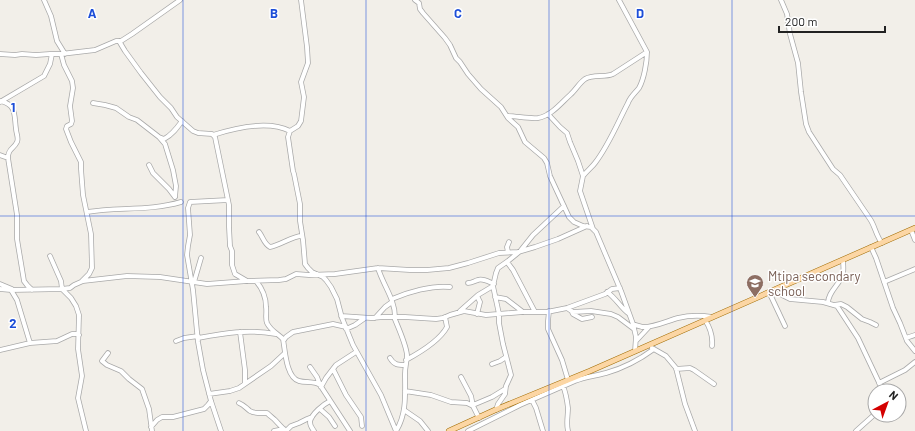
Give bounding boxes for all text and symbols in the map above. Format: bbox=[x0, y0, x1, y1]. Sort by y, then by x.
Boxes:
text: A bbox=[88, 5, 97, 21]
text: B bbox=[270, 5, 278, 21]
text: C bbox=[454, 5, 462, 21]
text: D bbox=[636, 5, 644, 21]
scale bar bbox=[779, 8, 885, 34]
text: 200 m bbox=[785, 14, 817, 28]
text: 1 bbox=[11, 99, 15, 115]
place label: Mtipa secondary school bbox=[768, 268, 861, 299]
school or university icon: Mtipa secondary school bbox=[745, 273, 765, 298]
text: 2 bbox=[9, 315, 17, 331]
north arrow bbox=[867, 383, 907, 423]
text: N bbox=[887, 388, 901, 402]

